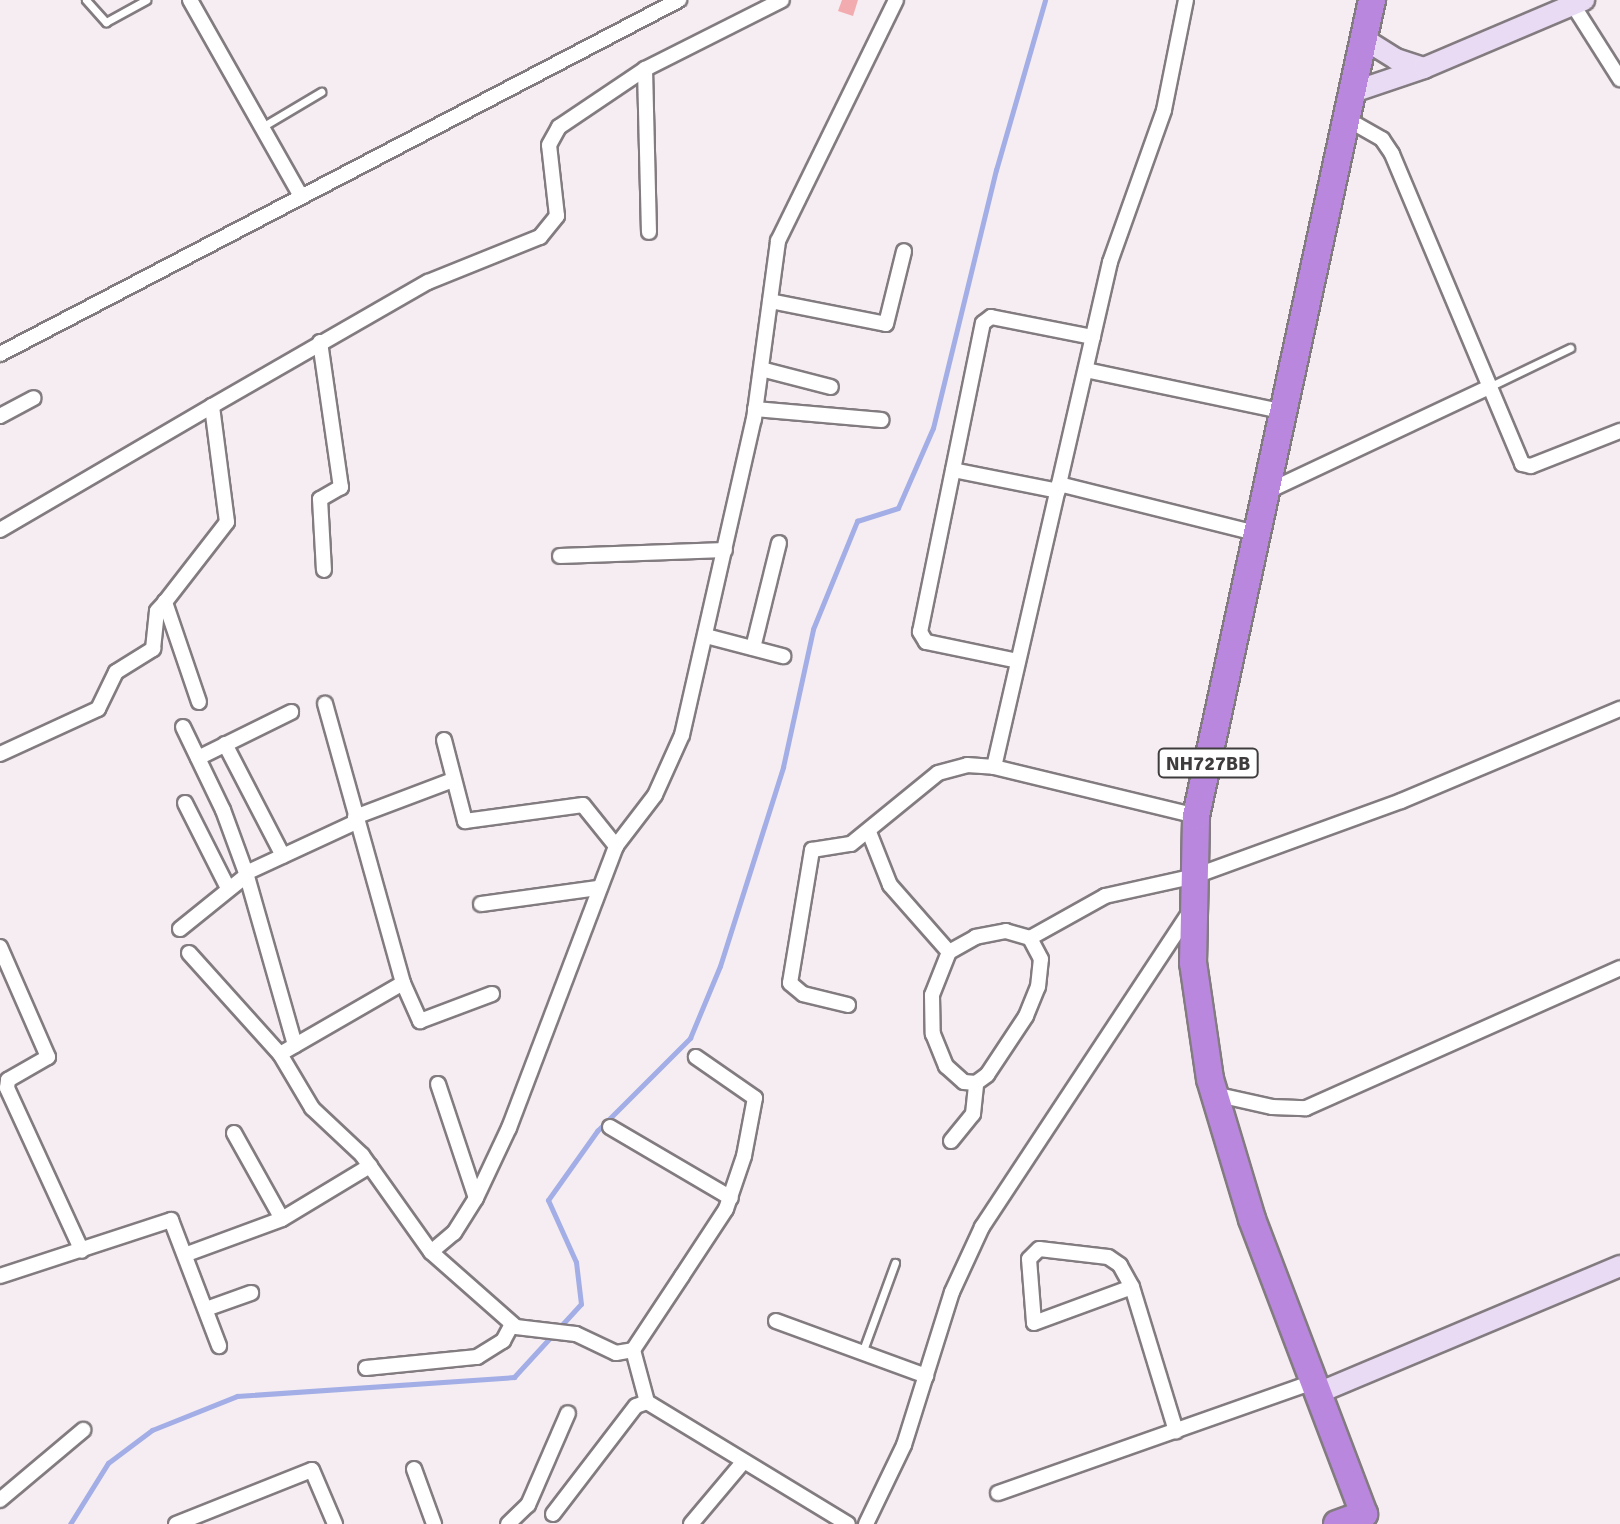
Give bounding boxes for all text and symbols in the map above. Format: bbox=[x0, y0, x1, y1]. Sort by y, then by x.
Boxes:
road number: NH727BB bbox=[1156, 747, 1260, 779]

